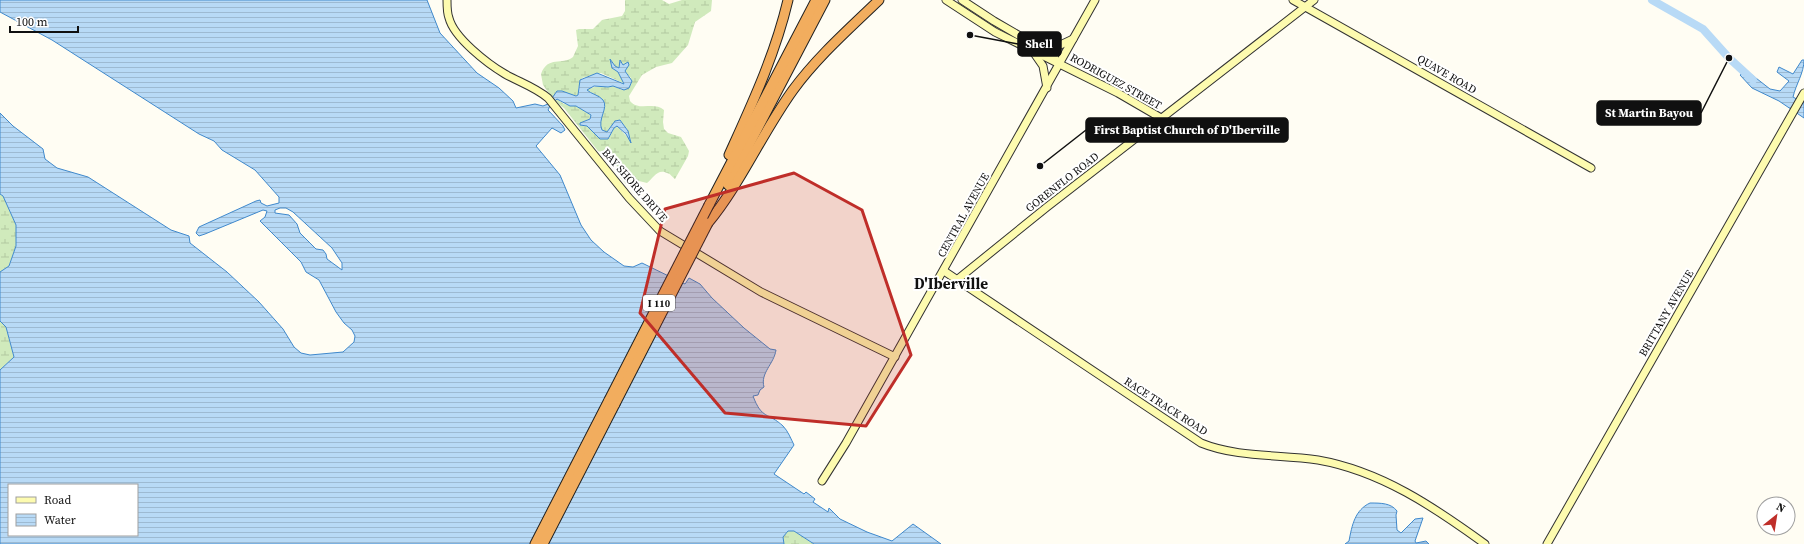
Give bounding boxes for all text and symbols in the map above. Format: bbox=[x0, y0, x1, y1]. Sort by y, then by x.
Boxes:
scale bar bbox=[10, 8, 78, 34]
text: 100 m bbox=[16, 14, 48, 30]
callout: Shell bbox=[1018, 32, 1061, 56]
text: Shell bbox=[1025, 36, 1053, 52]
street label: RODRIGUEZ STREET bbox=[1067, 50, 1165, 113]
street label: QUAVE ROAD bbox=[1414, 51, 1479, 98]
callout: St Martin Bayou bbox=[1597, 101, 1701, 125]
text: St Martin Bayou bbox=[1605, 105, 1694, 121]
callout: First Baptist Church of D'Iberville bbox=[1086, 118, 1288, 142]
text: First Baptist Church of D'Iberville bbox=[1094, 122, 1280, 138]
street label: BAY SHORE DRIVE bbox=[599, 145, 671, 225]
street label: GORENFLO ROAD bbox=[1023, 149, 1102, 216]
street label: CENTRAL AVENUE bbox=[934, 170, 993, 260]
street label: BRITTANY AVENUE bbox=[1636, 267, 1697, 359]
district label: D'Iberville bbox=[914, 273, 988, 294]
road number: I 110 bbox=[643, 295, 675, 311]
street label: RACE TRACK ROAD bbox=[1121, 374, 1211, 439]
legend bbox=[8, 484, 138, 536]
text: Road bbox=[44, 492, 71, 508]
north arrow bbox=[1756, 496, 1796, 536]
text: N bbox=[1774, 499, 1788, 516]
text: Water bbox=[44, 512, 76, 528]

